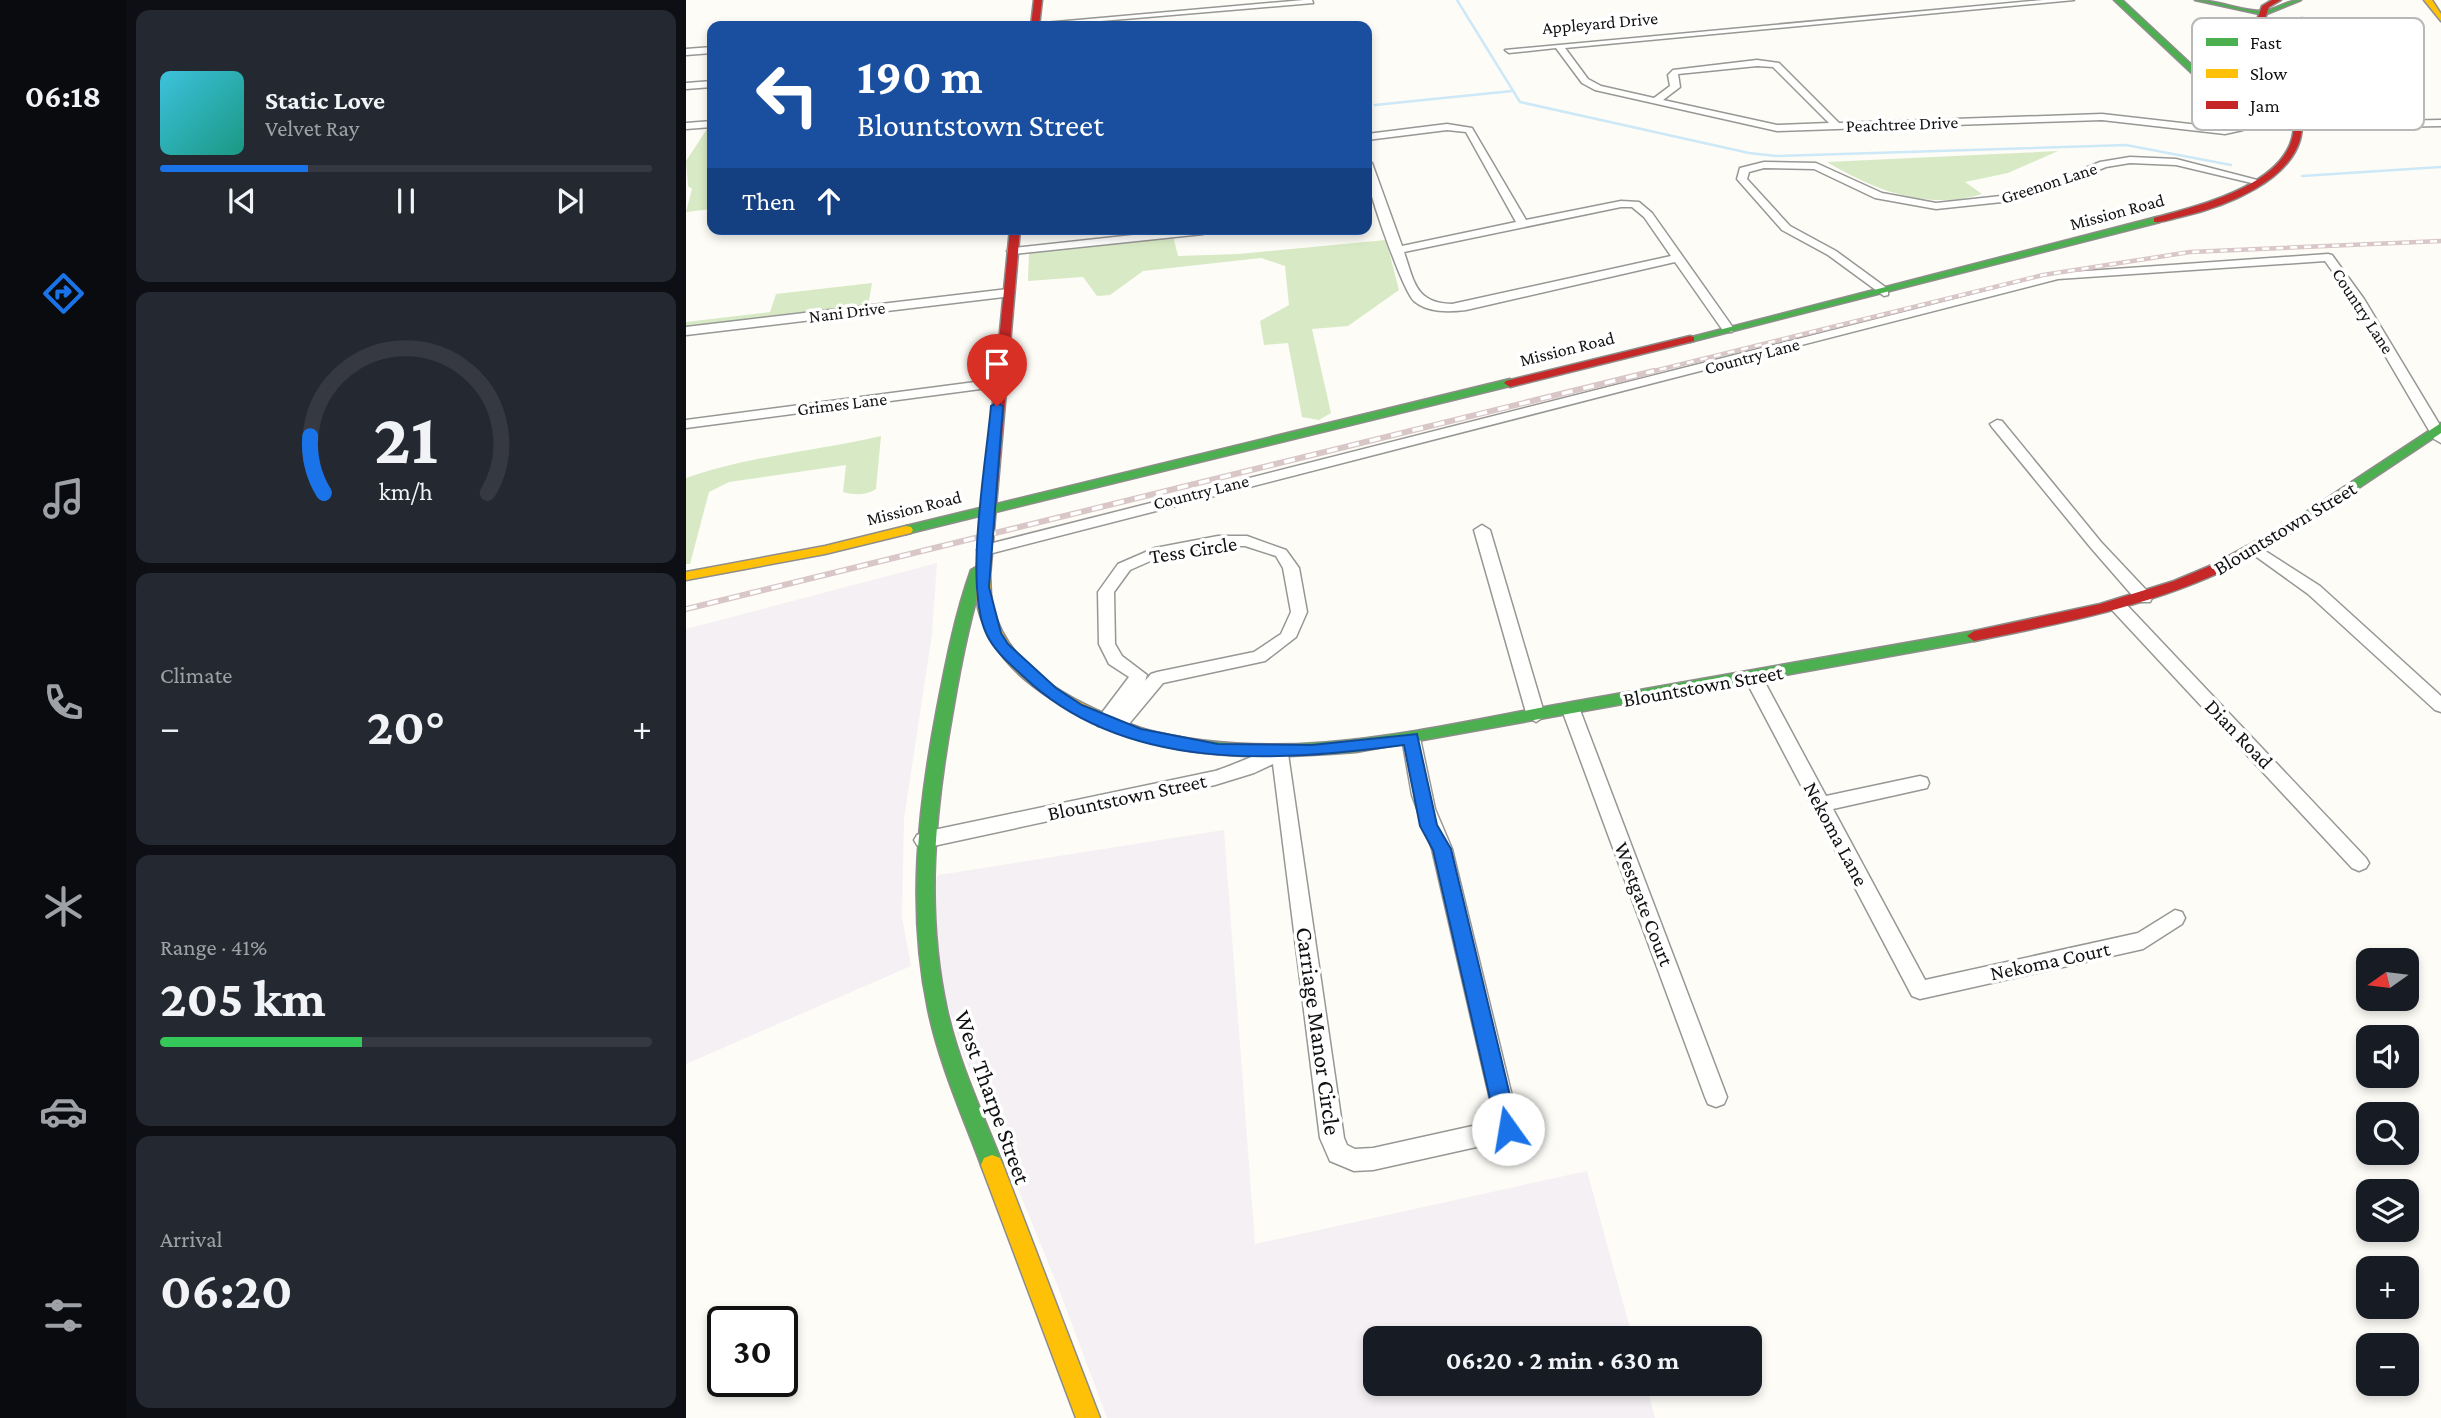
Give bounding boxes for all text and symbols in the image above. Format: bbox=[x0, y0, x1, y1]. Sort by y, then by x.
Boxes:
street label: Appleyard Drive bbox=[1541, 8, 1659, 38]
legend bbox=[2192, 18, 2424, 130]
text: Fast bbox=[2250, 32, 2282, 53]
icon: left bbox=[742, 49, 833, 140]
text: 190 m bbox=[857, 49, 983, 104]
text: Slow bbox=[2250, 63, 2287, 84]
text: 06:18 bbox=[25, 78, 101, 114]
text: Static Love bbox=[265, 86, 385, 115]
text: Jam bbox=[2248, 95, 2280, 116]
text: Blountstown Street bbox=[857, 107, 1104, 143]
street label: Peachtree Drive bbox=[1846, 112, 1959, 136]
text: Velvet Ray bbox=[265, 115, 359, 141]
street label: Greenon Lane bbox=[1998, 158, 2100, 208]
icon: previous bbox=[223, 182, 261, 220]
icon: pause bbox=[387, 182, 425, 220]
icon: next bbox=[551, 182, 589, 220]
icon: ahead bbox=[810, 182, 848, 220]
text: Then bbox=[742, 187, 796, 216]
street label: Mission Road bbox=[2068, 190, 2167, 234]
street label: Country Lane bbox=[2328, 265, 2398, 357]
icon: directions bbox=[39, 269, 88, 318]
street label: Nani Drive bbox=[808, 297, 886, 327]
street label: Mission Road bbox=[1518, 327, 1617, 370]
pin bbox=[967, 334, 1027, 406]
street label: Country Lane bbox=[1702, 334, 1802, 378]
icon: arrive bbox=[978, 345, 1016, 383]
street label: Grimes Lane bbox=[796, 389, 888, 419]
text: 21 bbox=[374, 399, 438, 480]
street label: Country Lane bbox=[1151, 470, 1251, 514]
icon: music bbox=[39, 474, 88, 523]
street label: Blountstown Street bbox=[2209, 475, 2361, 580]
text: km/h bbox=[379, 478, 433, 505]
street label: Mission Road bbox=[865, 486, 964, 529]
street label: Tess Circle bbox=[1147, 531, 1239, 569]
street label: Blountstown Street bbox=[1621, 660, 1786, 712]
text: Climate bbox=[160, 662, 232, 688]
icon: phone bbox=[39, 678, 88, 727]
street label: Dian Road bbox=[2200, 694, 2278, 774]
text: 20° bbox=[367, 697, 445, 755]
text: − bbox=[160, 706, 180, 748]
text: + bbox=[632, 706, 652, 748]
street label: Blountstown Street bbox=[1045, 768, 1210, 826]
street label: Nekoma Lane bbox=[1799, 778, 1873, 890]
street label: Westgate Court bbox=[1609, 839, 1679, 970]
icon: climate bbox=[39, 882, 88, 931]
street label: Carriage Manor Circle bbox=[1291, 925, 1347, 1137]
text: Range · 41% bbox=[160, 934, 267, 960]
street label: Nekoma Court bbox=[1988, 936, 2113, 985]
north arrow bbox=[2356, 948, 2418, 1012]
map controls bbox=[2356, 948, 2419, 1396]
text: 205 km bbox=[160, 969, 326, 1027]
street label: West Tharpe Street bbox=[949, 1006, 1037, 1189]
button: sound bbox=[2356, 1025, 2419, 1088]
icon: car bbox=[39, 1087, 88, 1136]
position arrow bbox=[1471, 1092, 1545, 1166]
button: search bbox=[2356, 1102, 2419, 1165]
button: layers bbox=[2356, 1179, 2419, 1242]
text: Arrival bbox=[160, 1226, 223, 1252]
button: + bbox=[2356, 1256, 2419, 1319]
text: 06:20 bbox=[160, 1261, 293, 1319]
icon: filters bbox=[39, 1291, 88, 1340]
speed limit sign: 30 bbox=[707, 1306, 798, 1397]
button: − bbox=[2356, 1333, 2419, 1396]
text: 06:20 · 2 min · 630 m bbox=[1446, 1346, 1679, 1375]

